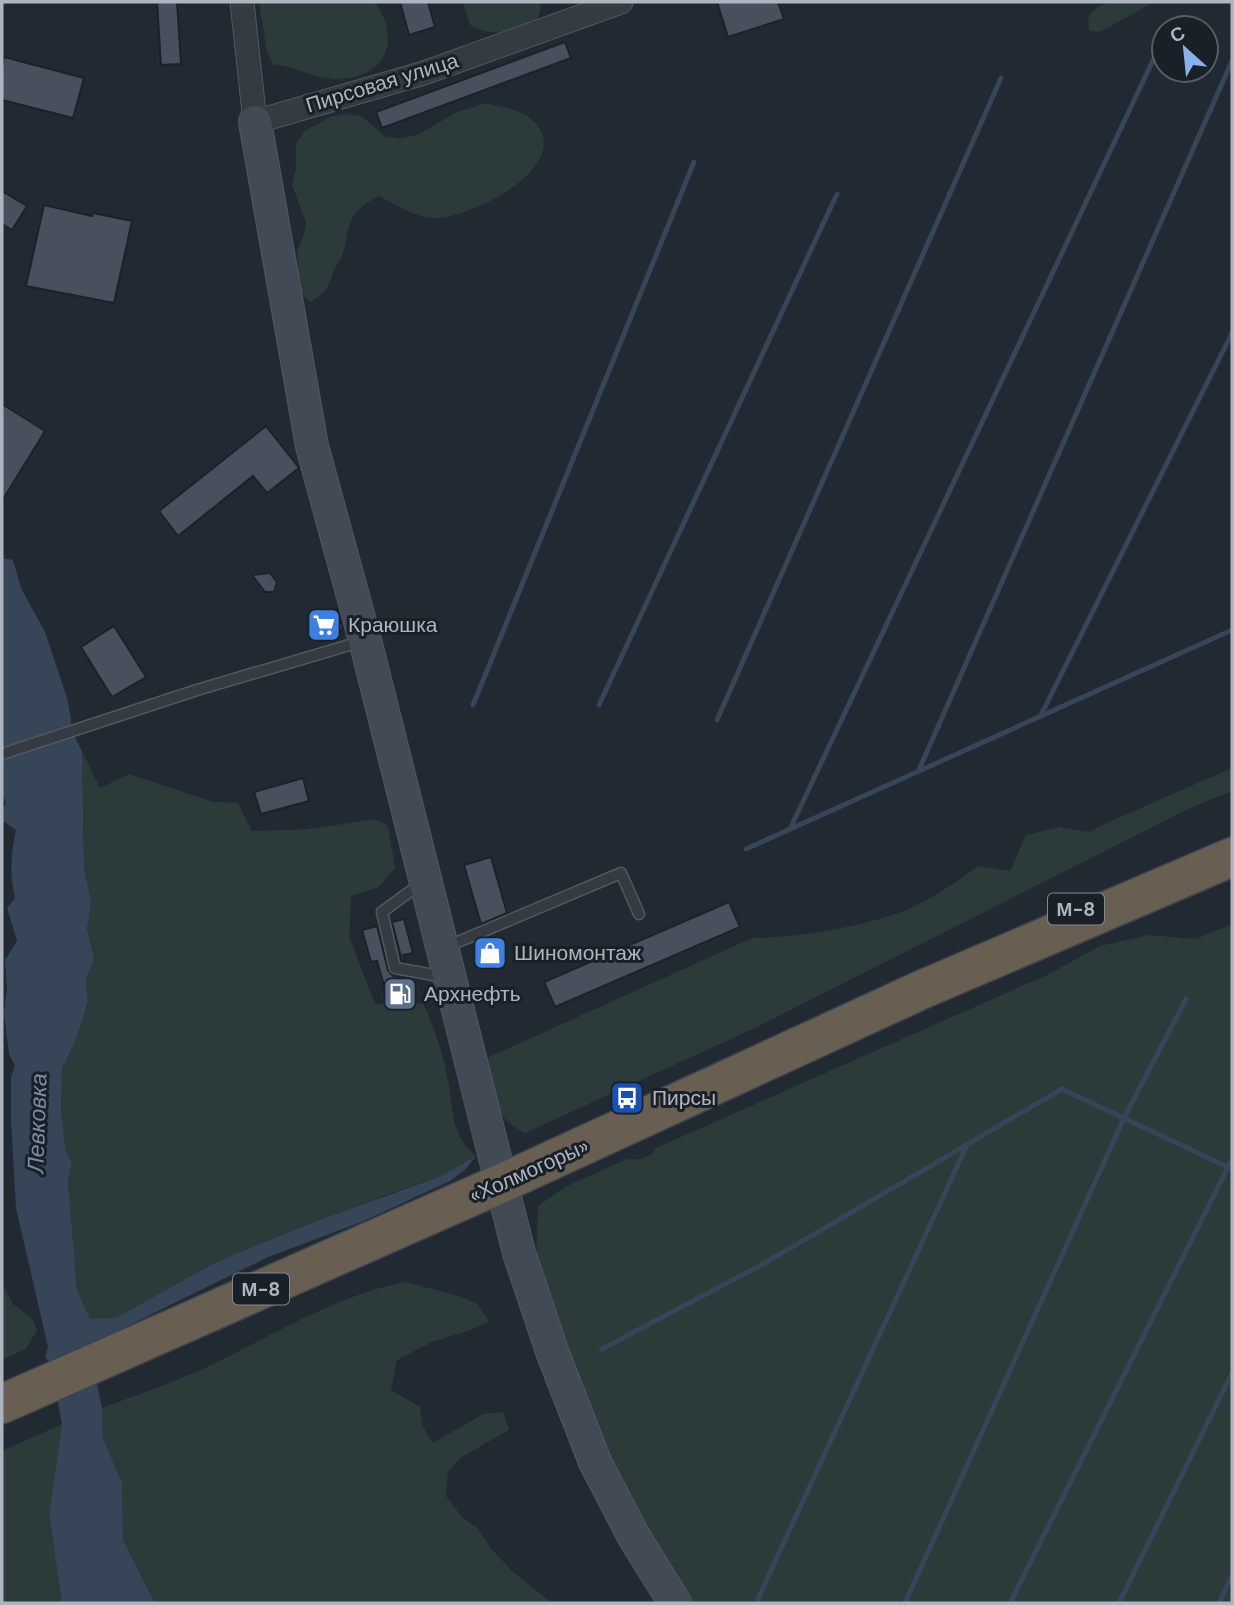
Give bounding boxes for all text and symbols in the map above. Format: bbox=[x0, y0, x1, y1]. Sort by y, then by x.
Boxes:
north arrow bbox=[1150, 14, 1220, 84]
text: С bbox=[1166, 20, 1190, 49]
street label: Пирсовая улица bbox=[302, 46, 462, 120]
supermarket icon: Краюшка bbox=[305, 606, 343, 644]
place label: Краюшка bbox=[348, 611, 438, 639]
road number: М-8 bbox=[1048, 894, 1104, 925]
shop icon: Шиномонтаж bbox=[471, 934, 509, 972]
place label: Шиномонтаж bbox=[514, 939, 641, 967]
fuel station icon: Архнефть bbox=[381, 975, 419, 1013]
place label: Архнефть bbox=[424, 980, 521, 1008]
water label: Левковка bbox=[20, 1073, 54, 1175]
bus stop icon: Пирсы bbox=[608, 1079, 646, 1117]
place label: Пирсы bbox=[652, 1084, 716, 1112]
street label: «Холмогоры» bbox=[465, 1132, 593, 1210]
road number: М-8 bbox=[233, 1274, 289, 1304]

